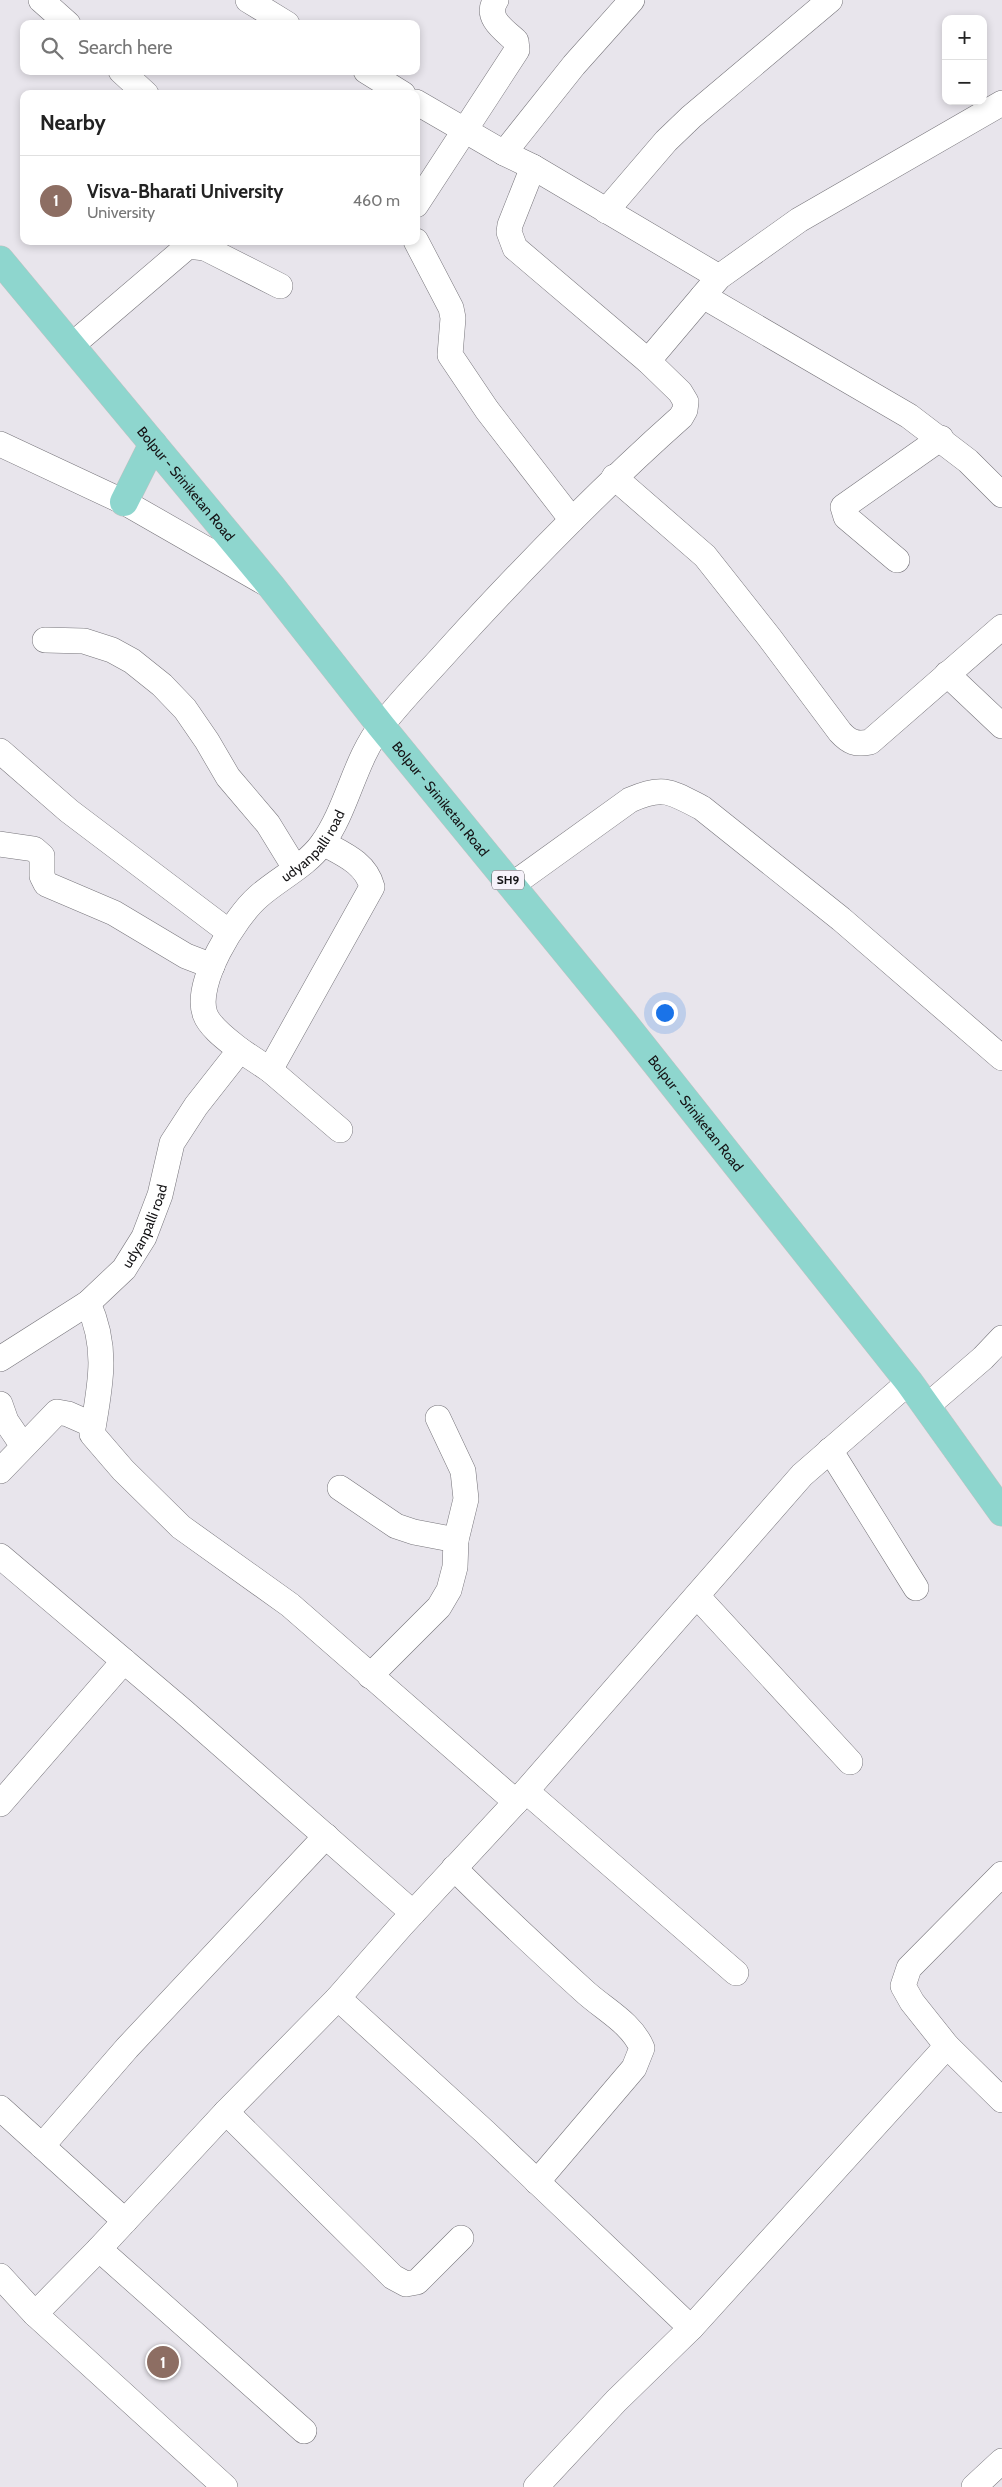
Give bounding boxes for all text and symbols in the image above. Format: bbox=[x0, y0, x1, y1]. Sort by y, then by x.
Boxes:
map controls bbox=[942, 15, 987, 105]
button: + bbox=[942, 15, 987, 60]
search box bbox=[20, 20, 420, 75]
icon: search bbox=[38, 34, 66, 62]
text: Search here bbox=[78, 36, 172, 59]
button: − bbox=[942, 60, 987, 105]
text: Nearby bbox=[40, 110, 106, 135]
text: Visva-Bharati University bbox=[87, 180, 284, 203]
text: 1 bbox=[53, 191, 59, 210]
text: 460 m bbox=[353, 191, 400, 210]
text: University bbox=[87, 203, 155, 222]
street label: Bolpur - Sriniketan Road bbox=[133, 423, 239, 545]
street label: Bolpur - Sriniketan Road bbox=[388, 738, 493, 860]
street label: udyanpalli road bbox=[277, 807, 349, 886]
road number: SH9 bbox=[492, 870, 524, 890]
your location bbox=[652, 1000, 678, 1026]
street label: Bolpur - Sriniketan Road bbox=[644, 1051, 747, 1175]
street label: udyanpalli road bbox=[118, 1183, 171, 1271]
pin: 1 bbox=[147, 2343, 179, 2381]

